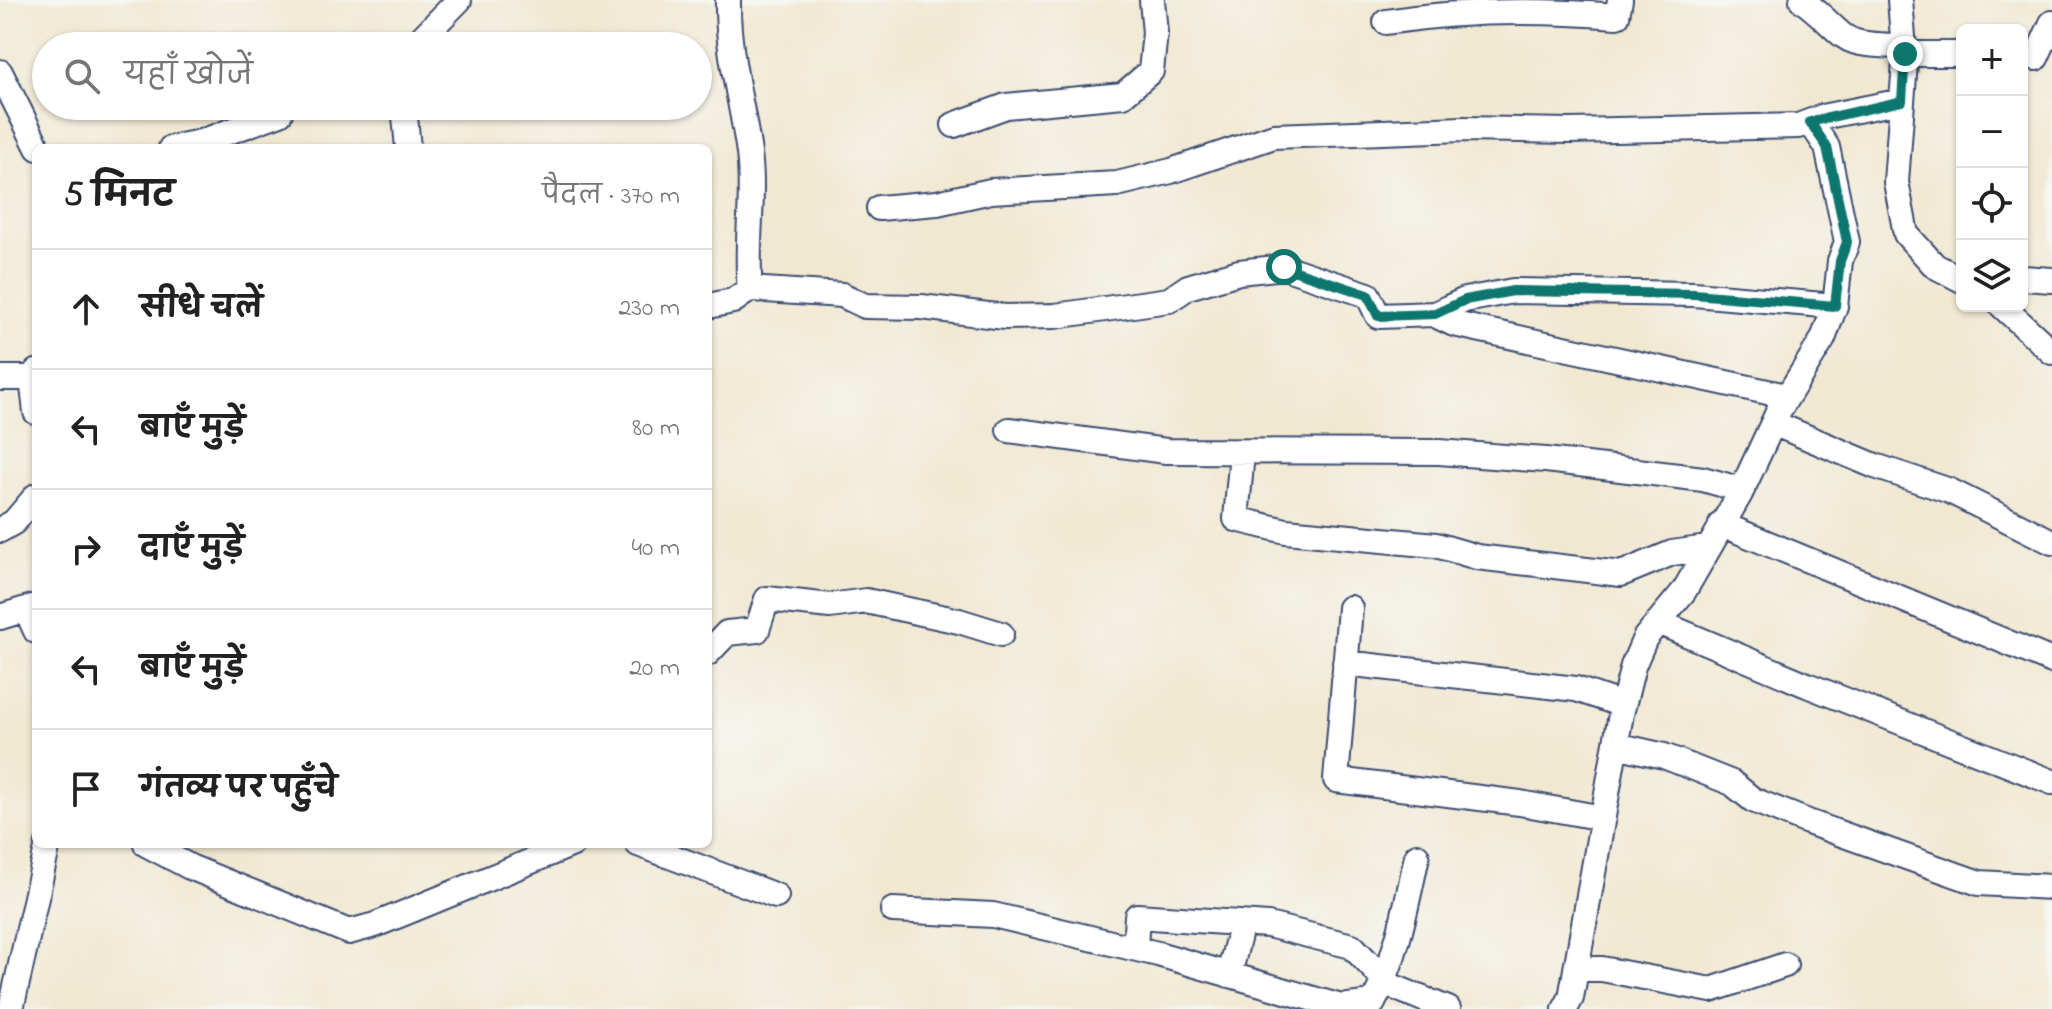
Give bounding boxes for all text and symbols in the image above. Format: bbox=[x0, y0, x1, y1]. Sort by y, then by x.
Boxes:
map controls bbox=[1956, 24, 2028, 312]
button: + bbox=[1956, 24, 2028, 96]
search box bbox=[32, 32, 712, 120]
route end bbox=[1887, 36, 1923, 72]
icon: search bbox=[60, 54, 104, 98]
text: यहाँ खोजें bbox=[124, 55, 253, 99]
button: − bbox=[1956, 96, 2028, 168]
button: locate bbox=[1956, 168, 2028, 240]
text: 5 मिनट bbox=[64, 172, 174, 222]
text: पैदल · 370 m bbox=[542, 178, 680, 216]
button: layers bbox=[1956, 240, 2028, 312]
route start bbox=[1266, 249, 1302, 285]
icon: ahead bbox=[64, 287, 108, 331]
text: सीधे चलें bbox=[140, 288, 263, 332]
text: 230 m bbox=[618, 290, 680, 328]
icon: left bbox=[64, 407, 108, 451]
text: बाएँ मुड़ें bbox=[140, 408, 245, 452]
text: 80 m bbox=[632, 410, 680, 448]
icon: right bbox=[64, 527, 108, 571]
text: दाएँ मुड़ें bbox=[140, 528, 244, 572]
text: 40 m bbox=[631, 530, 680, 568]
icon: left bbox=[64, 647, 108, 691]
text: बाएँ मुड़ें bbox=[140, 648, 245, 692]
text: 20 m bbox=[629, 650, 680, 688]
icon: arrive bbox=[64, 767, 108, 811]
text: गंतव्य पर पहुँचे bbox=[140, 768, 337, 812]

